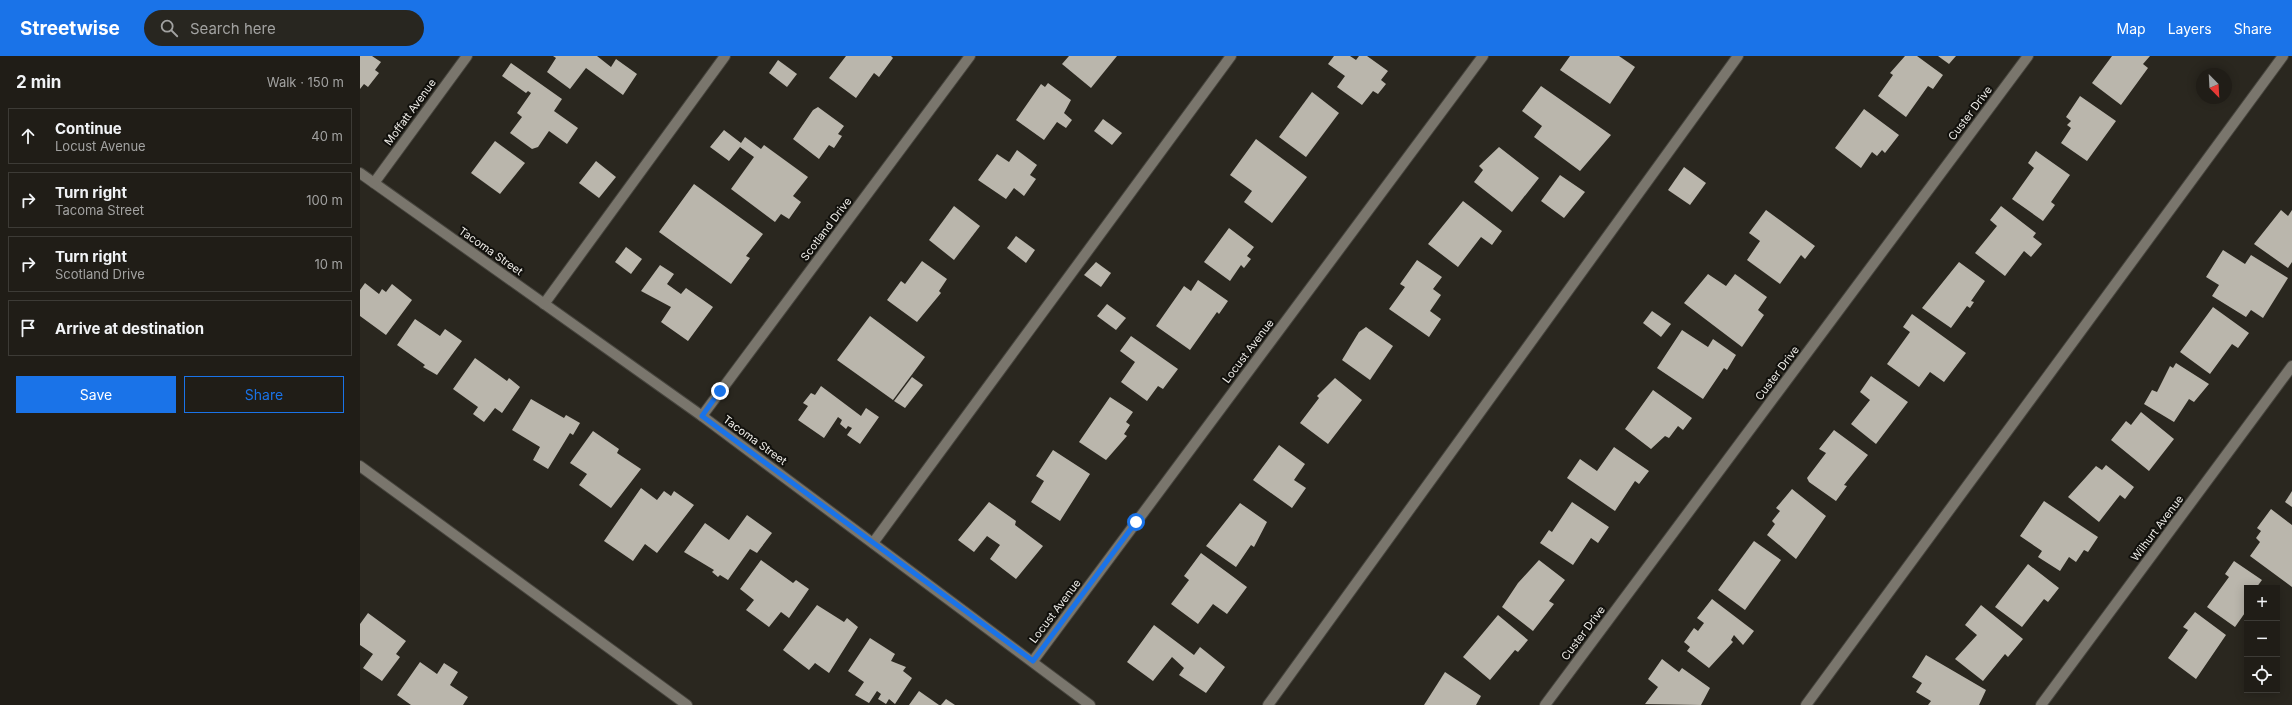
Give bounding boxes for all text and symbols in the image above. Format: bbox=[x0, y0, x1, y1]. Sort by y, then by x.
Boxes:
search box bbox=[144, 10, 424, 46]
text: Streetwise bbox=[20, 17, 120, 40]
icon: search bbox=[158, 17, 180, 39]
text: Search here bbox=[190, 19, 276, 38]
text: Map bbox=[2117, 20, 2146, 37]
text: Layers bbox=[2168, 20, 2212, 37]
text: Share bbox=[2234, 20, 2272, 37]
north arrow bbox=[2196, 68, 2232, 104]
text: 2 min bbox=[16, 72, 61, 92]
text: Walk · 150 m bbox=[267, 74, 344, 90]
street label: Moffatt Avenue bbox=[381, 76, 439, 148]
street label: Custer Drive bbox=[1945, 83, 1995, 143]
text: Continue bbox=[55, 119, 122, 138]
icon: ahead bbox=[17, 125, 39, 147]
text: 40 m bbox=[311, 128, 343, 144]
text: Locust Avenue bbox=[55, 138, 146, 154]
text: Turn right bbox=[55, 183, 127, 202]
icon: right bbox=[17, 189, 39, 211]
text: 100 m bbox=[306, 192, 343, 208]
street label: Scotland Drive bbox=[798, 194, 854, 264]
text: Tacoma Street bbox=[55, 202, 144, 218]
street label: Tacoma Street bbox=[456, 224, 526, 279]
text: Turn right bbox=[55, 247, 127, 266]
icon: right bbox=[17, 253, 39, 275]
text: 10 m bbox=[314, 256, 343, 272]
text: Scotland Drive bbox=[55, 266, 145, 282]
street label: Locust Avenue bbox=[1219, 316, 1277, 386]
icon: arrive bbox=[17, 317, 39, 339]
text: Arrive at destination bbox=[55, 319, 204, 338]
street label: Custer Drive bbox=[1752, 343, 1802, 403]
button: Save bbox=[16, 376, 176, 413]
button: Share bbox=[184, 376, 344, 413]
route end bbox=[711, 382, 729, 400]
street label: Tacoma Street bbox=[720, 412, 790, 468]
street label: Wilhurt Avenue bbox=[2128, 492, 2186, 564]
route start bbox=[1127, 513, 1145, 531]
street label: Locust Avenue bbox=[1026, 576, 1084, 646]
map controls bbox=[2244, 585, 2280, 693]
button: + bbox=[2244, 585, 2280, 621]
street label: Custer Drive bbox=[1558, 603, 1608, 663]
button: − bbox=[2244, 621, 2280, 657]
button: locate bbox=[2244, 657, 2280, 693]

